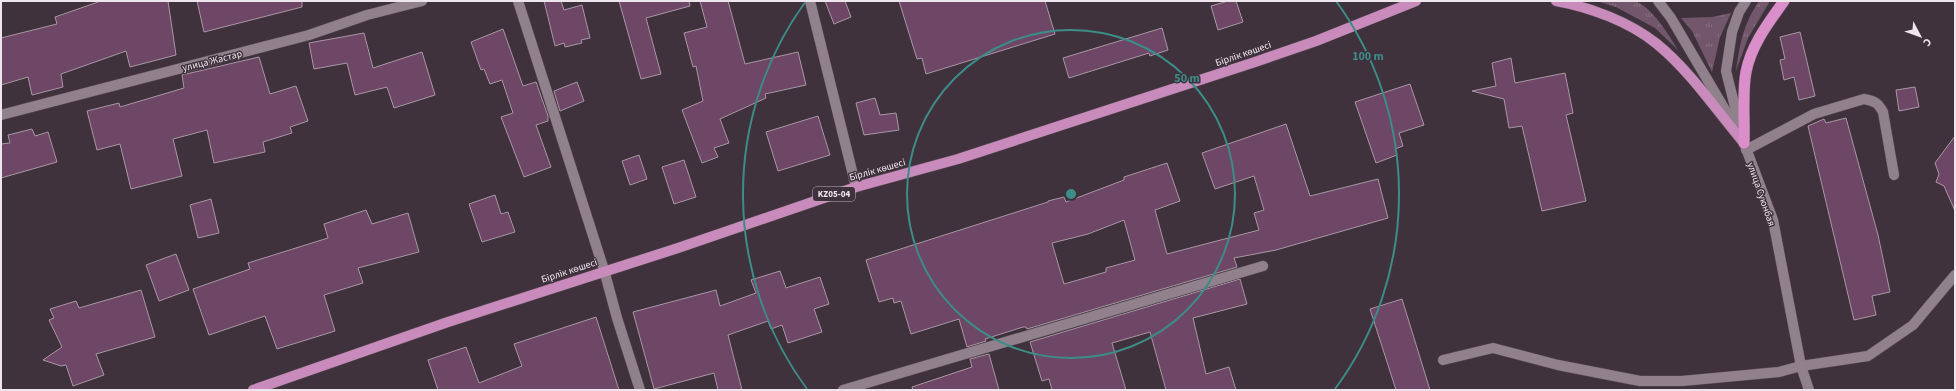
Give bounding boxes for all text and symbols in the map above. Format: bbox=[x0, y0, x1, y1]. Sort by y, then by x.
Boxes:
north arrow bbox=[1900, 16, 1940, 56]
text: С bbox=[1919, 35, 1935, 50]
street label: Бірлік көшесі bbox=[1214, 38, 1273, 70]
street label: улица Жастар bbox=[181, 47, 244, 75]
text: 100 m bbox=[1352, 48, 1384, 65]
text: 50 m bbox=[1174, 70, 1200, 87]
street label: Бірлік көшесі bbox=[847, 155, 907, 185]
street label: улица Суюнбая bbox=[1744, 160, 1779, 228]
road number: KZ05-04 bbox=[813, 187, 855, 201]
centre of rings bbox=[1064, 187, 1078, 201]
street label: Бірлік көшесі bbox=[539, 255, 599, 287]

